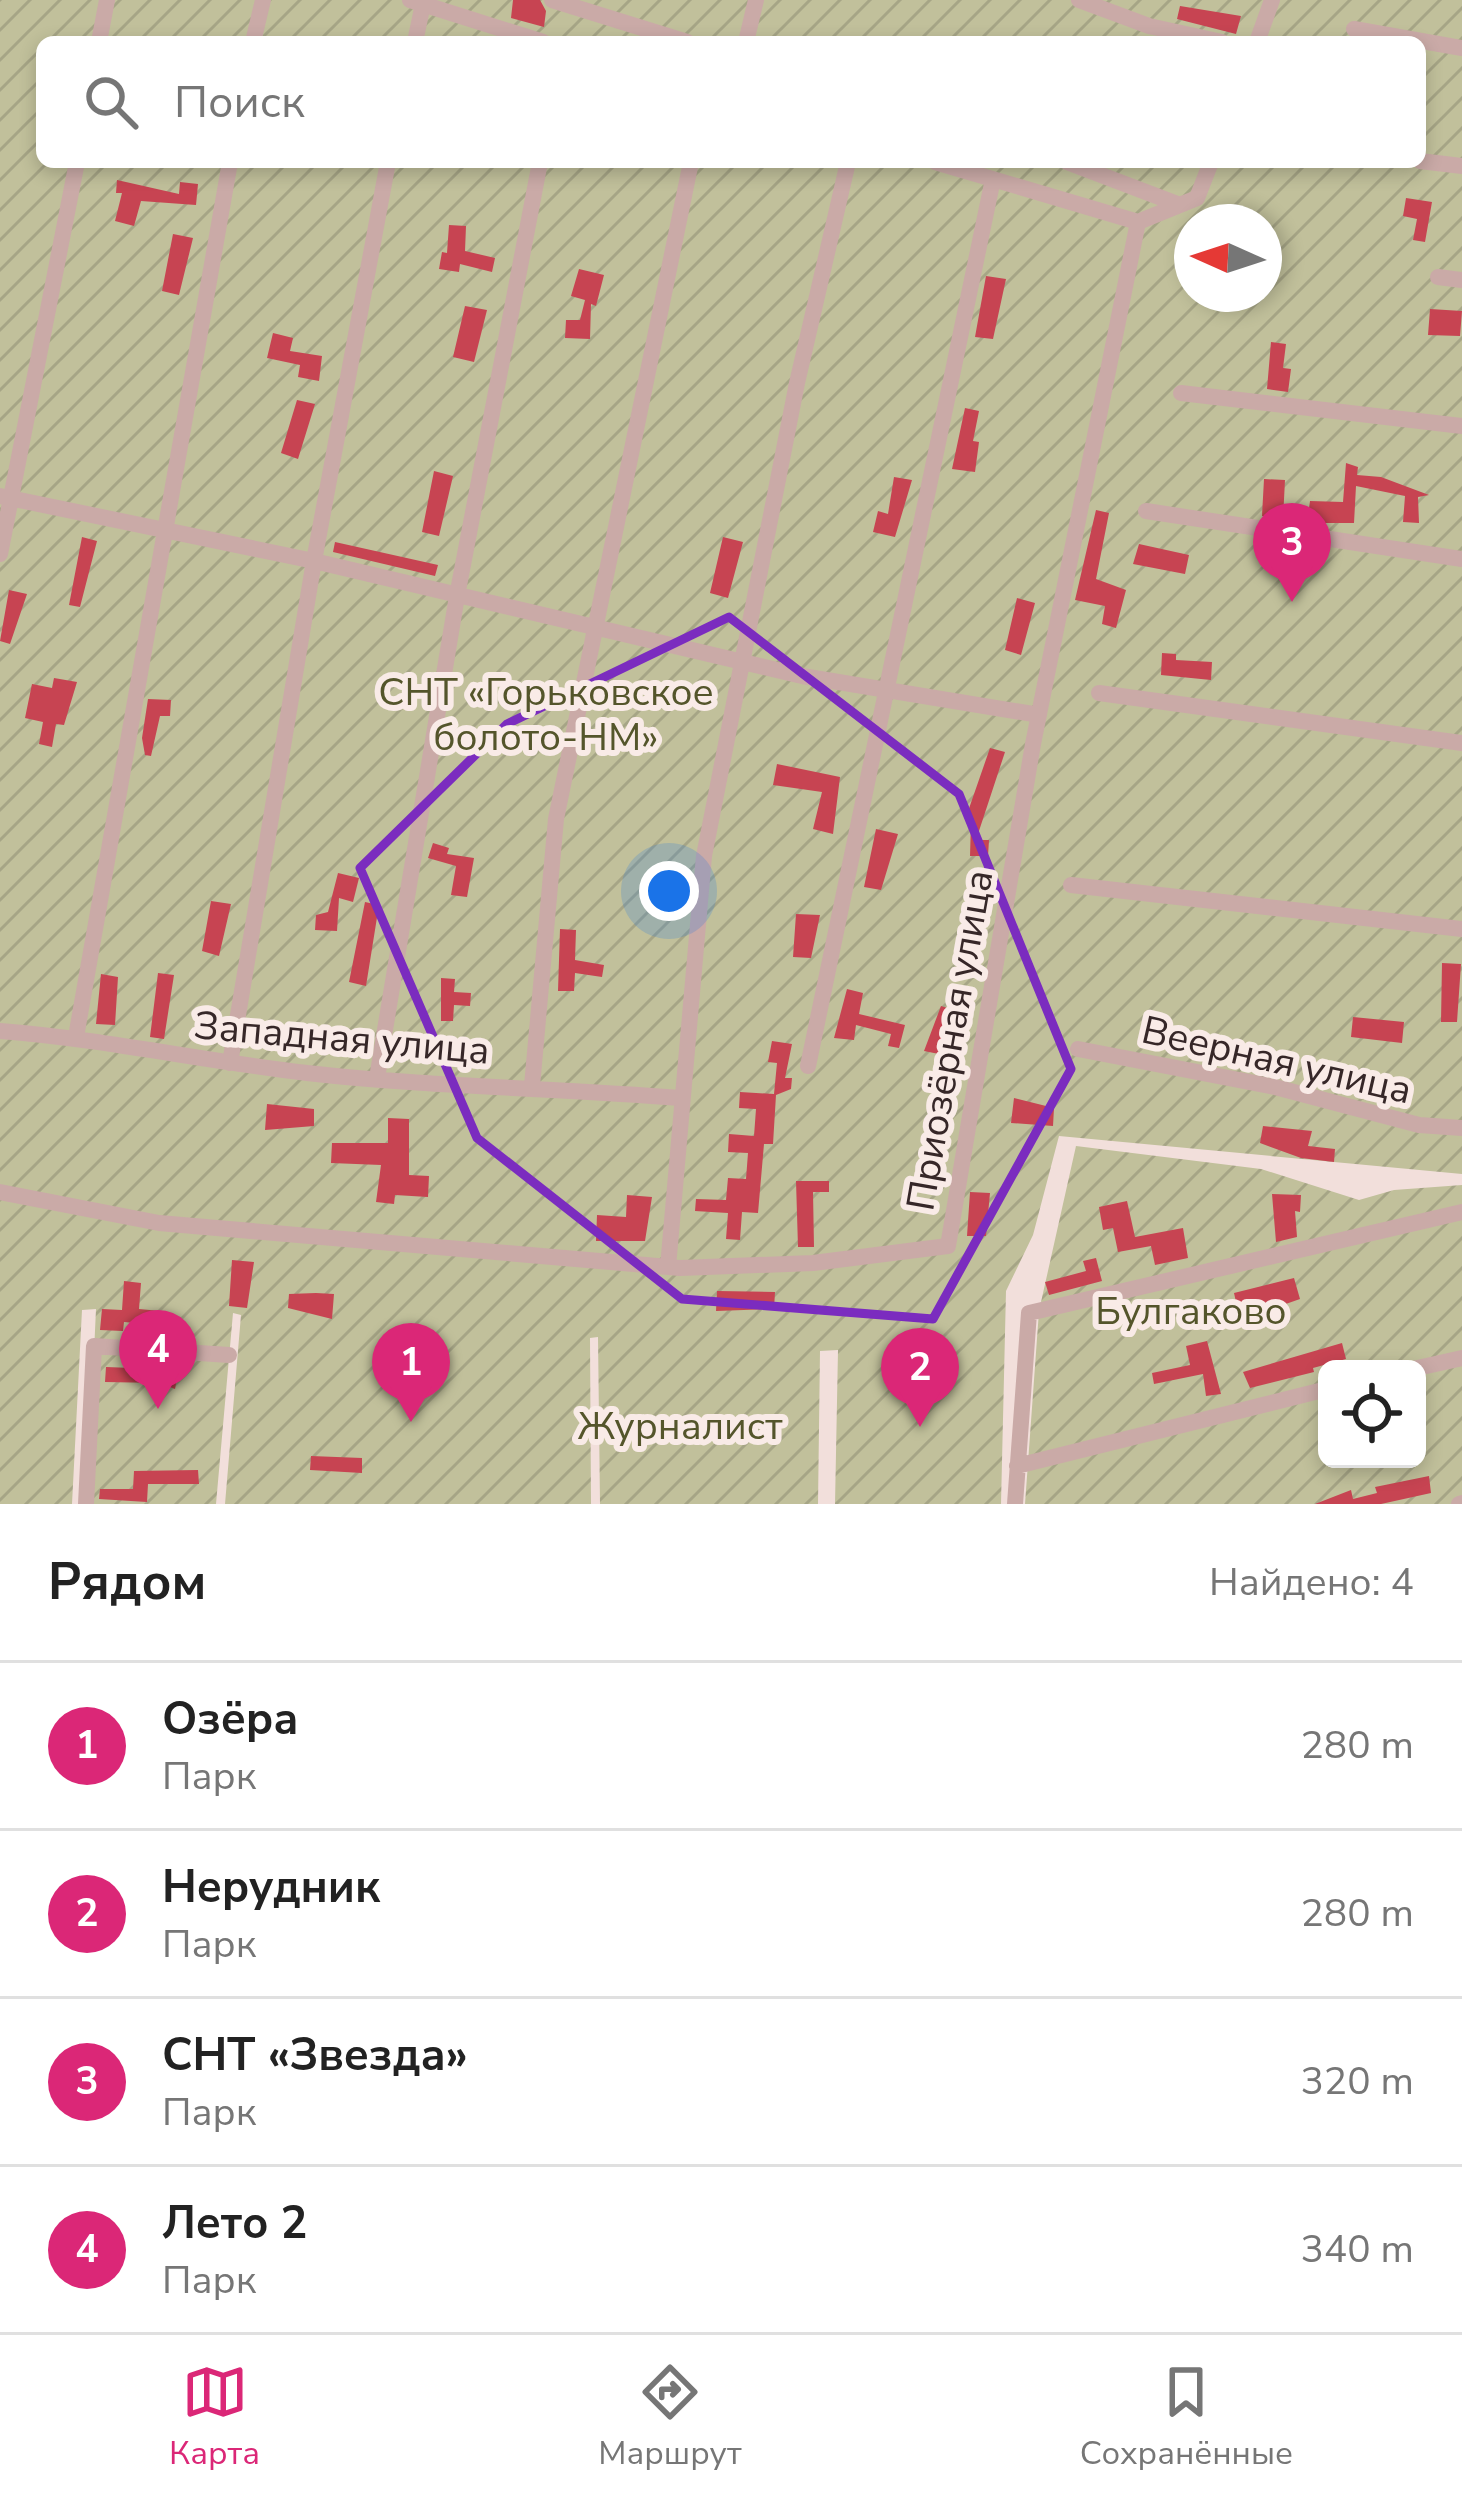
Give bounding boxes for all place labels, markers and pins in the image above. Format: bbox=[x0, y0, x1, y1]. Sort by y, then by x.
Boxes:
pin: 3 bbox=[1253, 503, 1331, 602]
pin: 4 bbox=[119, 1310, 197, 1409]
pin: 1 bbox=[372, 1323, 450, 1422]
pin: 2 bbox=[881, 1328, 959, 1427]

